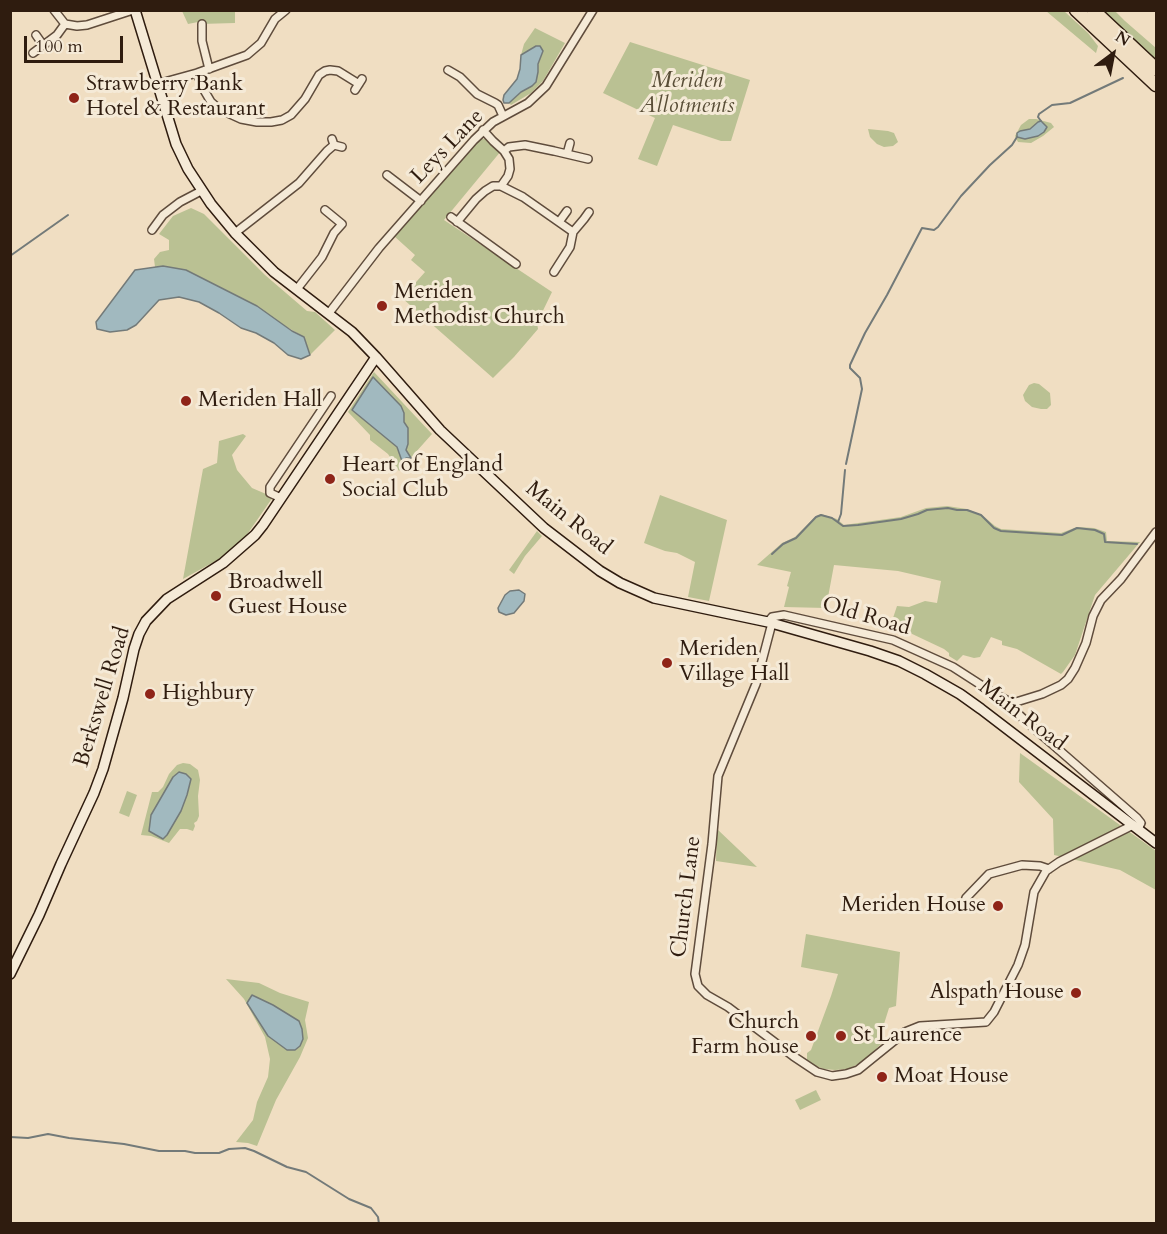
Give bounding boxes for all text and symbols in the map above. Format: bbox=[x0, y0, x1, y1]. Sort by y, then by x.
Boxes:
scale bar bbox=[27, 24, 126, 62]
north arrow bbox=[1083, 24, 1143, 84]
text: N bbox=[1111, 26, 1134, 52]
text: 100 m bbox=[35, 34, 83, 59]
park label: Meriden Allotments bbox=[640, 69, 734, 120]
place label: Strawberry Bank Hotel & Restaurant bbox=[86, 72, 265, 124]
marker: Strawberry Bank Hotel & Restaurant bbox=[67, 91, 81, 105]
street label: Leys Lane bbox=[406, 104, 490, 190]
place label: Meriden Methodist Church bbox=[394, 280, 565, 332]
marker: Meriden Methodist Church bbox=[375, 299, 389, 313]
place label: Meriden Hall bbox=[198, 388, 322, 414]
marker: Meriden Hall bbox=[179, 394, 193, 408]
place label: Heart of England Social Club bbox=[342, 453, 503, 505]
marker: Heart of England Social Club bbox=[323, 472, 337, 486]
street label: Main Road bbox=[520, 476, 616, 562]
place label: Broadwell Guest House bbox=[228, 570, 347, 622]
marker: Broadwell Guest House bbox=[209, 589, 223, 603]
street label: Old Road bbox=[819, 592, 913, 642]
street label: Berkswell Road bbox=[69, 624, 137, 770]
place label: Meriden Village Hall bbox=[679, 637, 789, 688]
marker: Meriden Village Hall bbox=[660, 656, 674, 670]
street label: Main Road bbox=[973, 674, 1071, 758]
place label: Highbury bbox=[162, 681, 255, 707]
marker: Highbury bbox=[143, 687, 157, 701]
street label: Church Lane bbox=[666, 835, 708, 959]
place label: Meriden House bbox=[841, 893, 986, 919]
marker: Meriden House bbox=[991, 899, 1005, 913]
place label: Alspath House bbox=[930, 980, 1064, 1006]
marker: Alspath House bbox=[1069, 986, 1083, 1000]
place label: Church Farm house bbox=[691, 1010, 799, 1062]
place label: St Laurence bbox=[853, 1023, 962, 1049]
marker: Church Farm house bbox=[804, 1029, 818, 1043]
marker: St Laurence bbox=[834, 1029, 848, 1043]
place label: Moat House bbox=[894, 1064, 1009, 1090]
marker: Moat House bbox=[875, 1070, 889, 1084]

